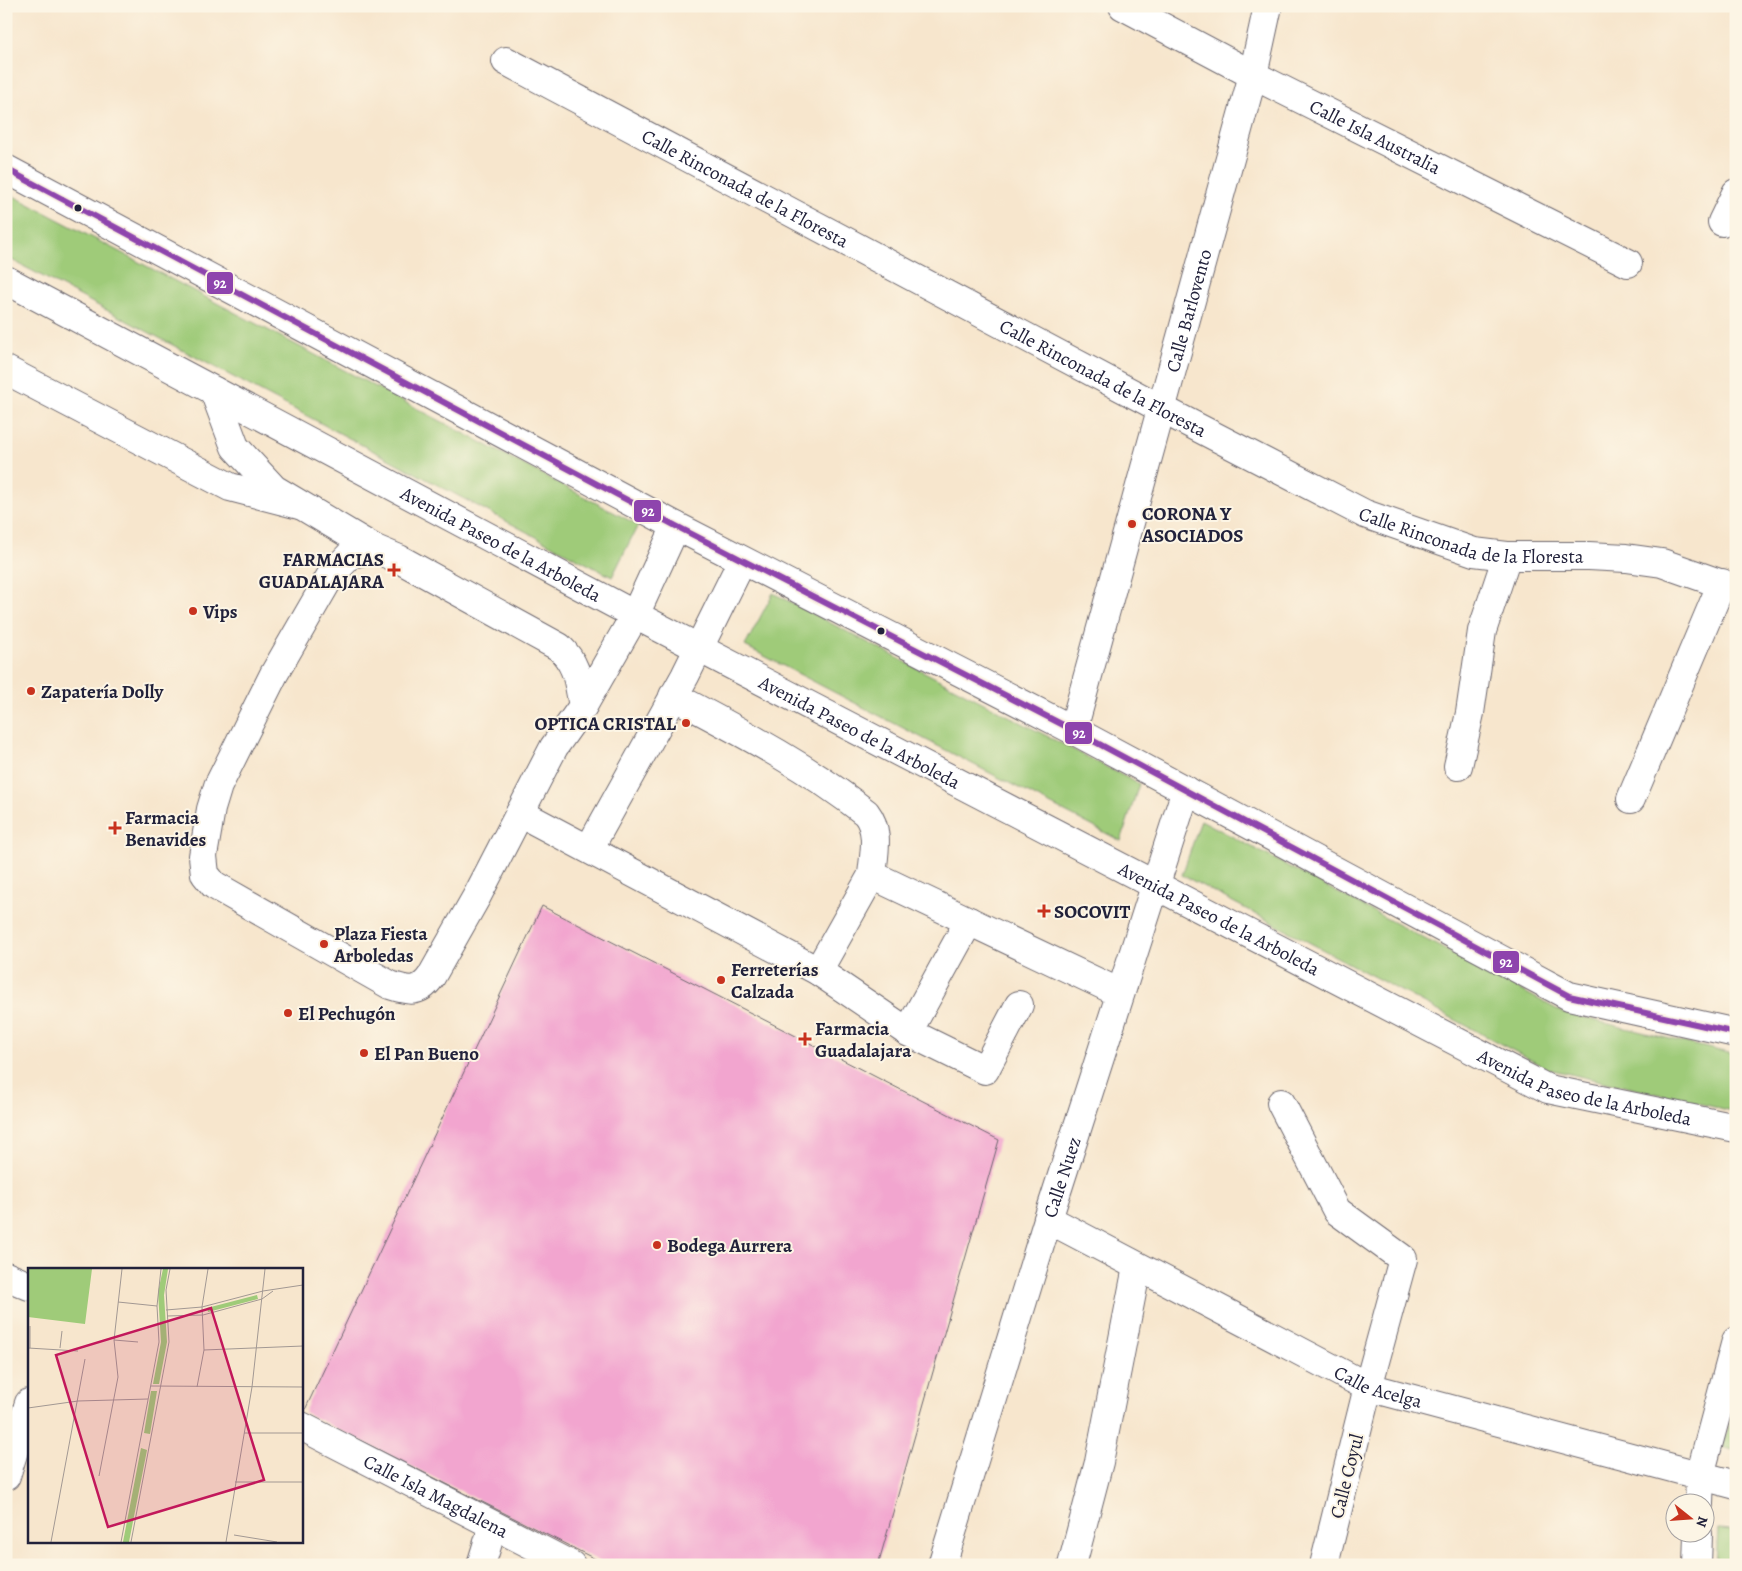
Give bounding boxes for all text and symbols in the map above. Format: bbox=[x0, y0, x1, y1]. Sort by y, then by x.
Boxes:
street label: Calle Isla Australia bbox=[1305, 93, 1445, 181]
street label: Calle Rinconada de la Floresta bbox=[637, 123, 853, 255]
unlabelled marker bbox=[73, 203, 83, 213]
street label: Calle Barlovento bbox=[1160, 246, 1219, 375]
line badge: 92 bbox=[206, 271, 234, 295]
text: 92 bbox=[213, 274, 227, 293]
street label: Calle Rinconada de la Floresta bbox=[995, 313, 1211, 444]
street label: Avenida Paseo de la Arboleda bbox=[395, 480, 606, 609]
line badge: 92 bbox=[633, 499, 662, 523]
place label: CORONA Y ASOCIADOS bbox=[1141, 501, 1243, 549]
street label: Calle Rinconada de la Floresta bbox=[1355, 501, 1584, 570]
text: 92 bbox=[641, 502, 655, 521]
marker: CORONA Y ASOCIADOS bbox=[1126, 518, 1138, 530]
place label: FARMACIAS GUADALAJARA bbox=[259, 547, 385, 595]
marker: FARMACIAS GUADALAJARA bbox=[388, 564, 400, 576]
place label: Vips bbox=[202, 599, 238, 625]
marker: Vips bbox=[187, 605, 199, 617]
unlabelled marker bbox=[876, 626, 886, 636]
street label: Avenida Paseo de la Arboleda bbox=[753, 669, 965, 796]
place label: Zapatería Dolly bbox=[41, 679, 164, 705]
marker: Zapatería Dolly bbox=[25, 685, 37, 697]
place label: OPTICA CRISTAL bbox=[534, 711, 677, 737]
marker: OPTICA CRISTAL bbox=[680, 717, 692, 729]
line badge: 92 bbox=[1064, 721, 1093, 745]
text: 92 bbox=[1072, 724, 1086, 743]
place label: Farmacia Benavides bbox=[125, 805, 207, 853]
marker: Farmacia Benavides bbox=[109, 822, 121, 834]
street label: Avenida Paseo de la Arboleda bbox=[1113, 856, 1324, 982]
place label: SOCOVIT bbox=[1054, 899, 1130, 925]
marker: SOCOVIT bbox=[1038, 905, 1050, 917]
place label: Plaza Fiesta Arboledas bbox=[333, 921, 428, 969]
marker: Plaza Fiesta Arboledas bbox=[318, 938, 330, 950]
line badge: 92 bbox=[1492, 950, 1520, 974]
text: 92 bbox=[1499, 953, 1513, 972]
place label: Ferreterías Calzada bbox=[731, 957, 819, 1005]
marker: Ferreterías Calzada bbox=[715, 974, 727, 986]
place label: El Pechugón bbox=[298, 1001, 396, 1027]
marker: El Pechugón bbox=[282, 1007, 294, 1019]
place label: Farmacia Guadalajara bbox=[815, 1016, 912, 1064]
marker: Farmacia Guadalajara bbox=[799, 1033, 811, 1045]
place label: El Pan Bueno bbox=[374, 1041, 479, 1067]
street label: Avenida Paseo de la Arboleda bbox=[1472, 1042, 1694, 1132]
marker: El Pan Bueno bbox=[358, 1047, 370, 1059]
street label: Calle Nuez bbox=[1037, 1134, 1088, 1221]
place label: Bodega Aurrera bbox=[667, 1233, 793, 1259]
marker: Bodega Aurrera bbox=[651, 1239, 663, 1251]
inset map bbox=[28, 1268, 302, 1544]
street label: Calle Acelga bbox=[1329, 1359, 1425, 1415]
street label: Calle Coyul bbox=[1324, 1431, 1370, 1521]
street label: Calle Isla Magdalena bbox=[359, 1448, 513, 1545]
north arrow bbox=[1664, 1494, 1714, 1544]
text: N bbox=[1691, 1514, 1713, 1529]

